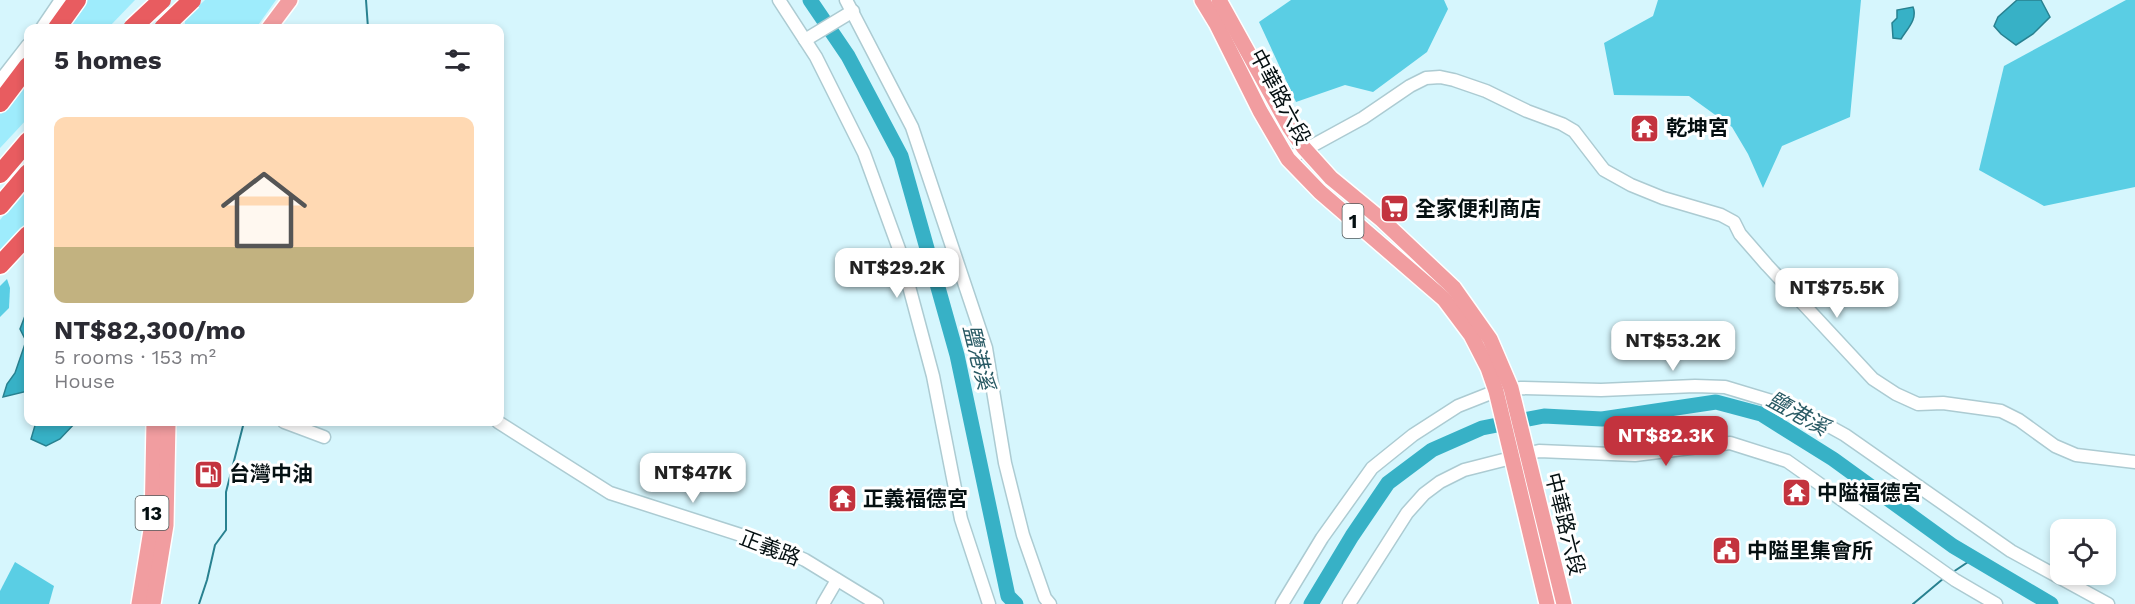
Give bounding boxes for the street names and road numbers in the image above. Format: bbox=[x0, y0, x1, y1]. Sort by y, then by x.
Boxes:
street label: 中華路六段 bbox=[1245, 45, 1316, 149]
road number: 1 bbox=[1342, 204, 1364, 238]
street label: 中華路六段 bbox=[1541, 470, 1590, 578]
road number: 13 bbox=[136, 496, 168, 530]
street label: 正義路 bbox=[736, 525, 804, 570]

